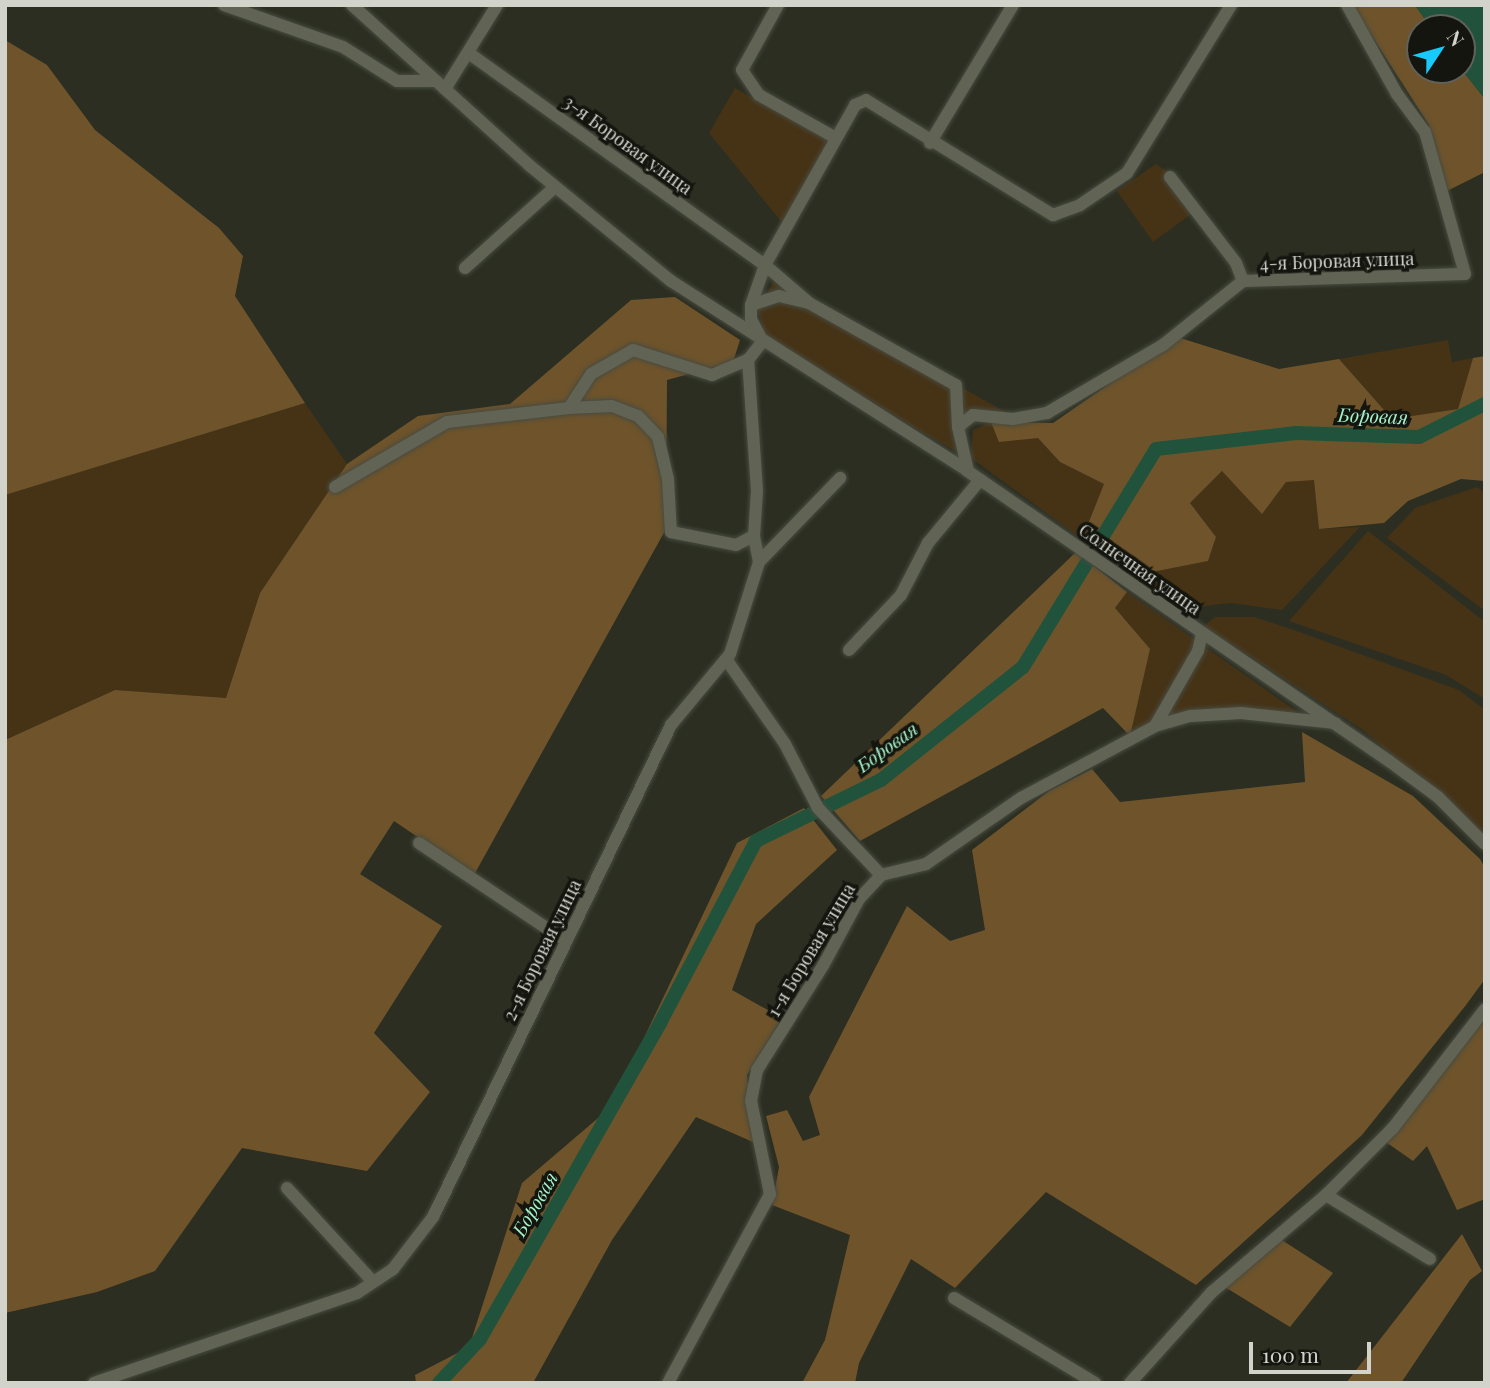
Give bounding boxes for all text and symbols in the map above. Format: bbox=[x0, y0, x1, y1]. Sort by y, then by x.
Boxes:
north arrow bbox=[1406, 14, 1476, 84]
text: N bbox=[1442, 25, 1471, 51]
street label: 3-я Боровая улица bbox=[559, 91, 697, 199]
street label: 4-я Боровая улица bbox=[1259, 248, 1415, 274]
water label: Боровая bbox=[1338, 403, 1408, 429]
street label: Солнечная улица bbox=[1075, 519, 1205, 619]
water label: Боровая bbox=[852, 717, 922, 777]
street label: 2-я Боровая улица bbox=[498, 876, 586, 1024]
street label: 1-я Боровая улица bbox=[763, 879, 859, 1021]
water label: Боровая bbox=[508, 1168, 562, 1240]
scale bar bbox=[1252, 1328, 1374, 1372]
text: 100 m bbox=[1262, 1340, 1319, 1368]

